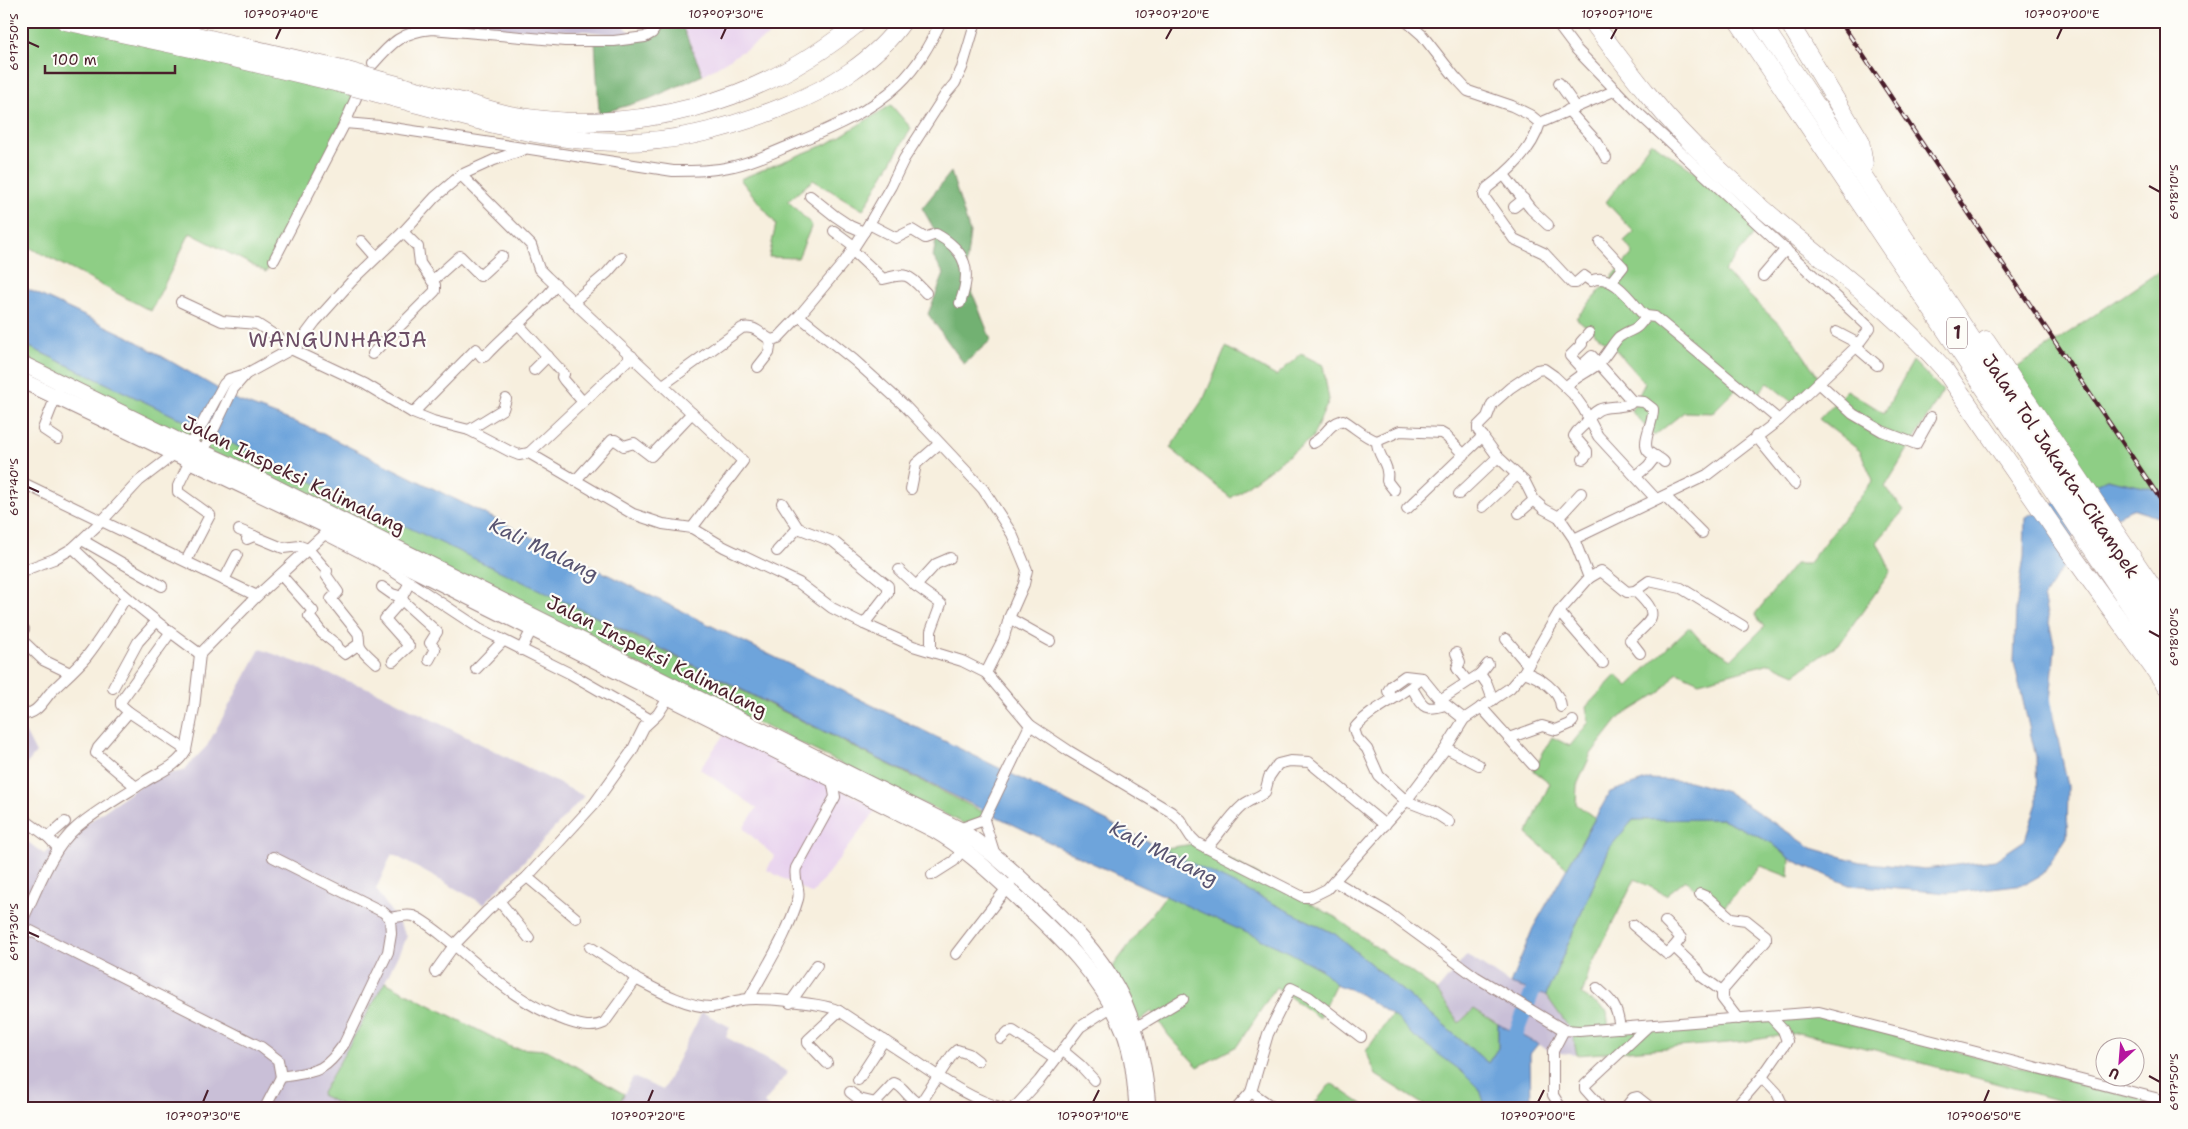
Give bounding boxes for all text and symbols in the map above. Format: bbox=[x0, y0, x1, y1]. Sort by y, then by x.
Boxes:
text: 107°07'40"E bbox=[244, 6, 318, 22]
text: 107°07'30"E bbox=[689, 6, 763, 22]
text: 107°07'20"E bbox=[1135, 6, 1209, 22]
text: 107°07'10"E bbox=[1581, 6, 1653, 22]
text: 107°07'00"E bbox=[2025, 6, 2099, 22]
text: 6°17'50"S bbox=[6, 13, 22, 71]
scale bar bbox=[45, 42, 175, 74]
text: 100 m bbox=[52, 50, 97, 70]
text: 6°18'10"S bbox=[2166, 164, 2182, 220]
road number: 1 bbox=[1947, 317, 1967, 348]
district label: WANGUNHARJA bbox=[248, 326, 428, 354]
street label: Jalan Tol Jakarta–Cikampek bbox=[1976, 349, 2146, 583]
street label: Jalan Inspeksi Kalimalang bbox=[179, 410, 409, 540]
text: 6°17'40"S bbox=[6, 458, 22, 516]
water label: Kali Malang bbox=[485, 511, 603, 587]
street label: Jalan Inspeksi Kalimalang bbox=[542, 589, 772, 723]
text: 6°18'00"S bbox=[2166, 607, 2182, 666]
water label: Kali Malang bbox=[1105, 815, 1223, 891]
text: 6°17'30"S bbox=[6, 903, 22, 961]
north arrow bbox=[2096, 1036, 2146, 1086]
text: 6°17'50"S bbox=[2166, 1053, 2182, 1111]
text: U bbox=[2106, 1063, 2123, 1084]
text: 107°07'30"E bbox=[166, 1108, 240, 1124]
text: 107°07'20"E bbox=[611, 1108, 685, 1124]
text: 107°07'10"E bbox=[1057, 1108, 1129, 1124]
text: 107°07'00"E bbox=[1501, 1108, 1575, 1124]
text: 107°06'50"E bbox=[1947, 1108, 2021, 1124]

